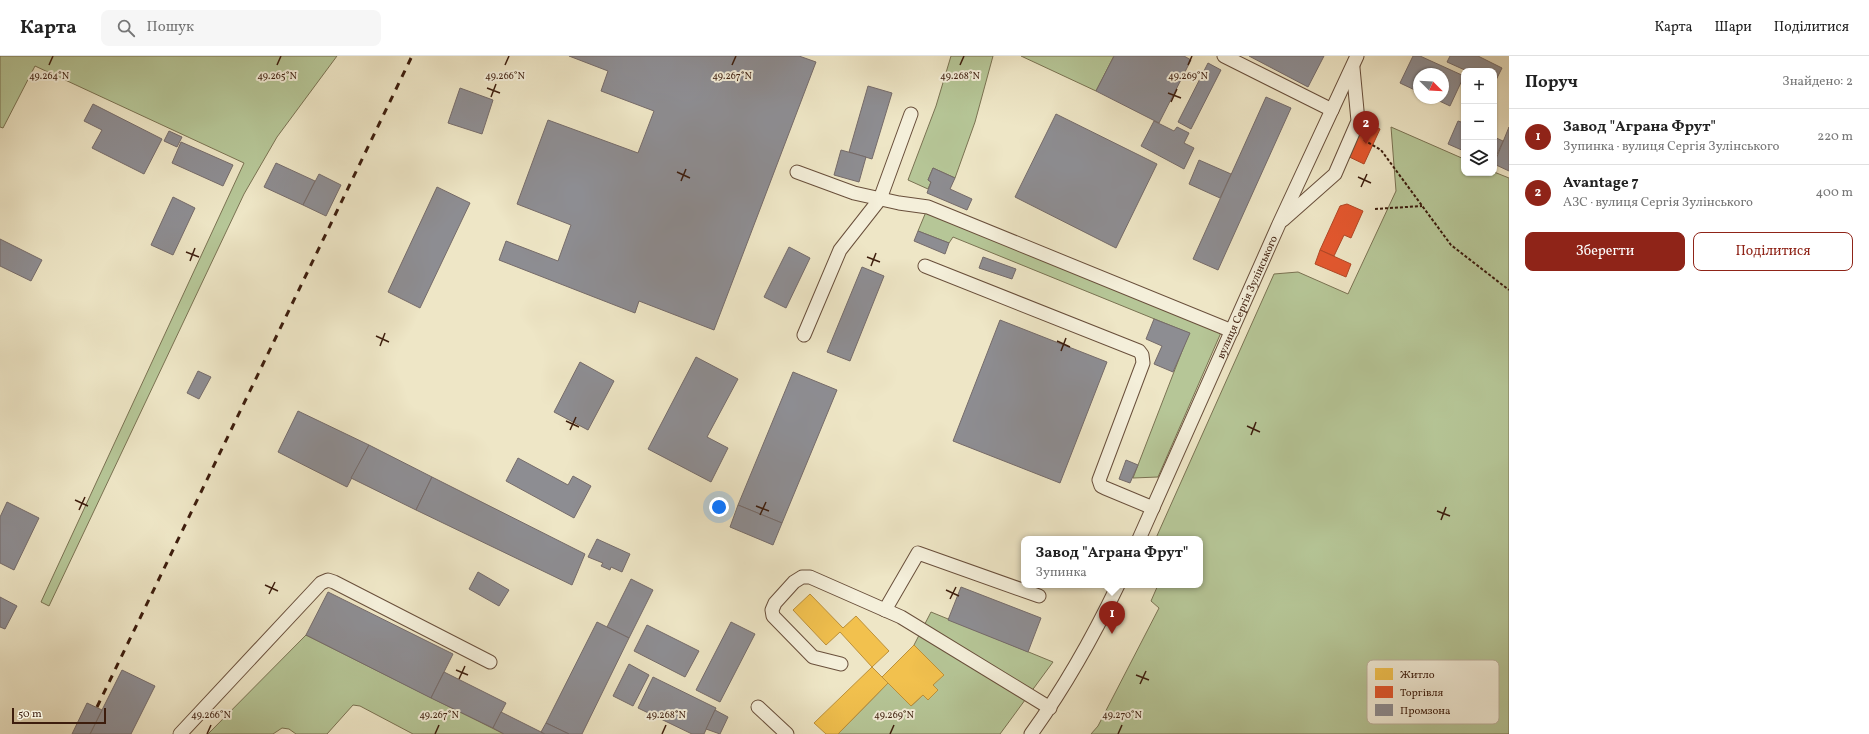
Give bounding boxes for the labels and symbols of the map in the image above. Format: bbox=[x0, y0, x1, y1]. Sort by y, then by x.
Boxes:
north arrow bbox=[1413, 68, 1449, 104]
text: 49.264°N bbox=[29, 69, 70, 83]
text: 49.265°N bbox=[257, 69, 297, 83]
text: 49.266°N bbox=[485, 69, 526, 83]
text: 49.267°N bbox=[712, 69, 752, 83]
text: 49.268°N bbox=[940, 69, 981, 83]
text: 49.269°N bbox=[1168, 69, 1208, 83]
pin: 2 bbox=[1353, 111, 1379, 144]
street label: вулиця Сергія Зулінського bbox=[1214, 233, 1282, 361]
your location bbox=[709, 497, 729, 517]
pin: 1 bbox=[1099, 601, 1125, 634]
legend bbox=[1367, 660, 1499, 724]
text: Житло bbox=[1400, 668, 1435, 683]
text: Торгівля bbox=[1400, 686, 1444, 701]
text: Промзона bbox=[1400, 704, 1451, 719]
scale bar bbox=[12, 706, 106, 725]
text: 49.266°N bbox=[191, 708, 232, 722]
text: 49.267°N bbox=[419, 708, 459, 722]
text: 49.268°N bbox=[646, 708, 687, 722]
text: 49.269°N bbox=[874, 708, 914, 722]
text: 49.270°N bbox=[1102, 708, 1142, 722]

